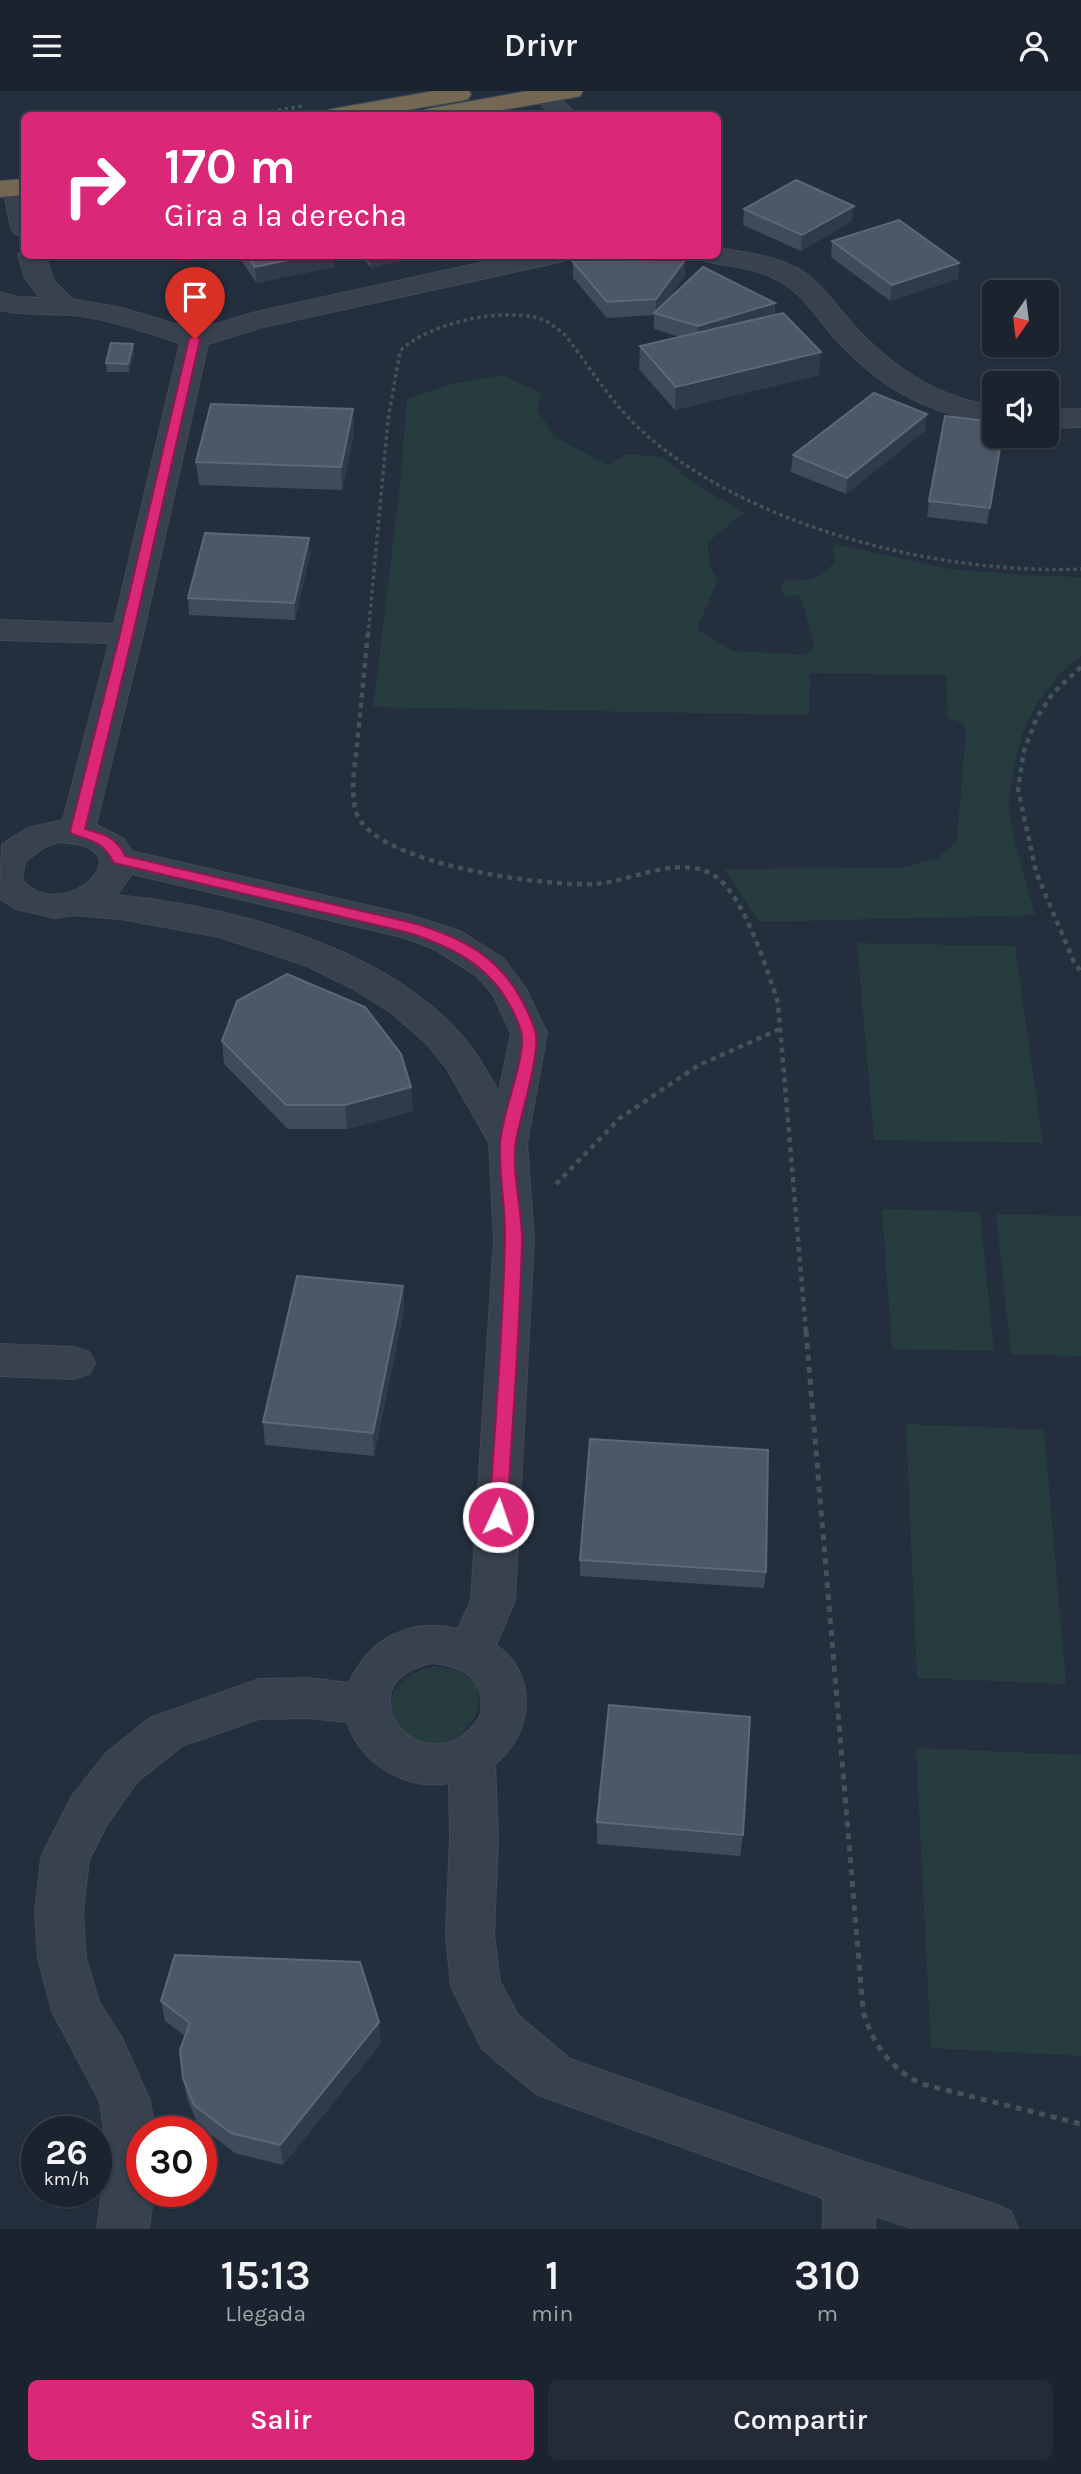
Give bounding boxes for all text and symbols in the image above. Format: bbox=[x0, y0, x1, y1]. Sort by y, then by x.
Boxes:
icon: menu bbox=[28, 27, 66, 65]
text: Drivr bbox=[504, 27, 577, 64]
icon: person bbox=[1015, 27, 1053, 65]
text: 170 m bbox=[164, 138, 296, 195]
icon: right bbox=[49, 140, 140, 231]
text: Gira a la derecha bbox=[164, 197, 407, 234]
pin bbox=[165, 267, 225, 339]
icon: arrive bbox=[176, 278, 214, 316]
north arrow bbox=[982, 280, 1059, 357]
map controls bbox=[982, 280, 1059, 448]
button: sound bbox=[982, 371, 1059, 448]
position arrow bbox=[461, 1480, 535, 1554]
speed limit sign: 30 bbox=[126, 2116, 217, 2207]
text: 26 bbox=[45, 2132, 88, 2173]
text: km/h bbox=[44, 2168, 89, 2190]
text: 15:13 bbox=[220, 2250, 311, 2300]
text: 1 bbox=[545, 2250, 560, 2300]
text: 310 bbox=[794, 2250, 861, 2300]
text: Llegada bbox=[225, 2300, 306, 2327]
text: min bbox=[531, 2300, 573, 2327]
text: m bbox=[816, 2300, 838, 2327]
button: Salir bbox=[28, 2380, 534, 2460]
button: Compartir bbox=[548, 2380, 1053, 2460]

